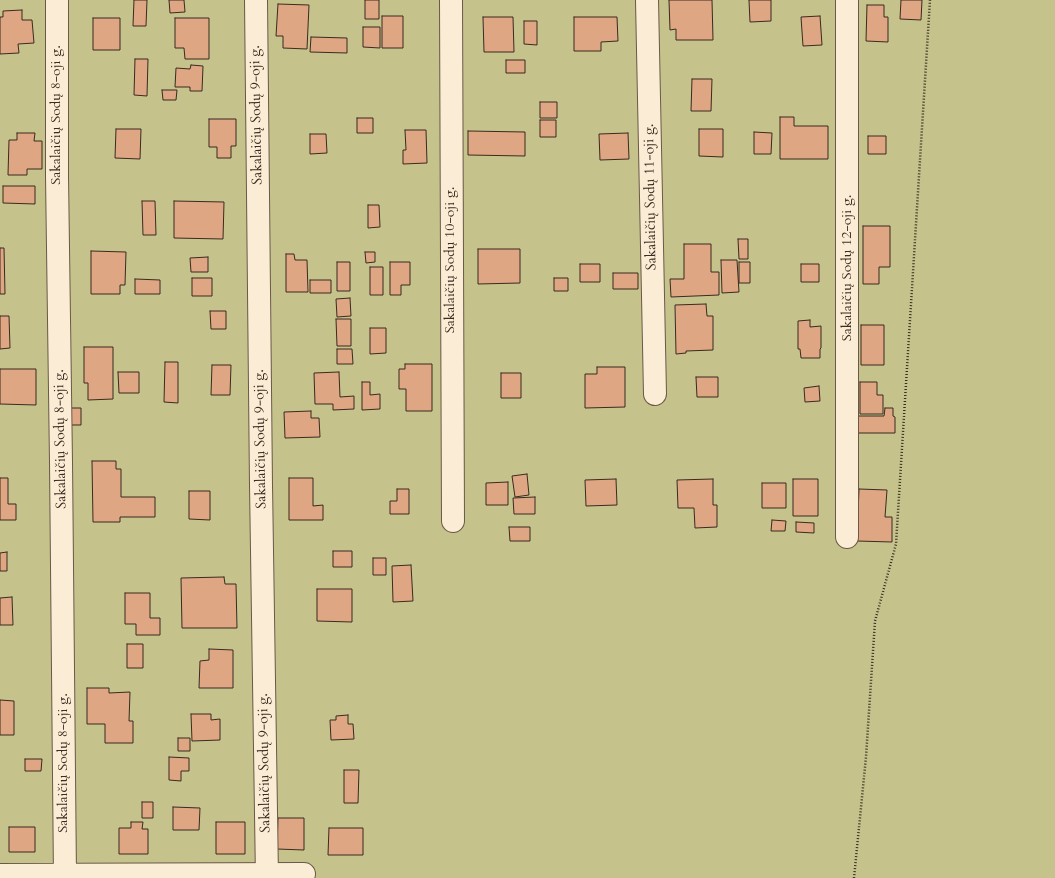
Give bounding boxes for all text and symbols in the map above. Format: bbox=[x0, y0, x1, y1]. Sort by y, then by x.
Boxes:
street label: Sakalaičių Sodų 8-oji g. bbox=[49, 45, 65, 185]
street label: Sakalaičių Sodų 9-oji g. bbox=[247, 45, 267, 185]
street label: Sakalaičių Sodų 11-oji g. bbox=[641, 124, 661, 270]
street label: Sakalaičių Sodų 10-oji g. bbox=[443, 187, 459, 333]
street label: Sakalaičių Sodų 12-oji g. bbox=[840, 195, 856, 341]
street label: Sakalaičių Sodų 8-oji g. bbox=[51, 369, 71, 509]
street label: Sakalaičių Sodų 9-oji g. bbox=[251, 369, 271, 509]
street label: Sakalaičių Sodų 8-oji g. bbox=[56, 693, 72, 833]
street label: Sakalaičių Sodų 9-oji g. bbox=[255, 693, 275, 833]

